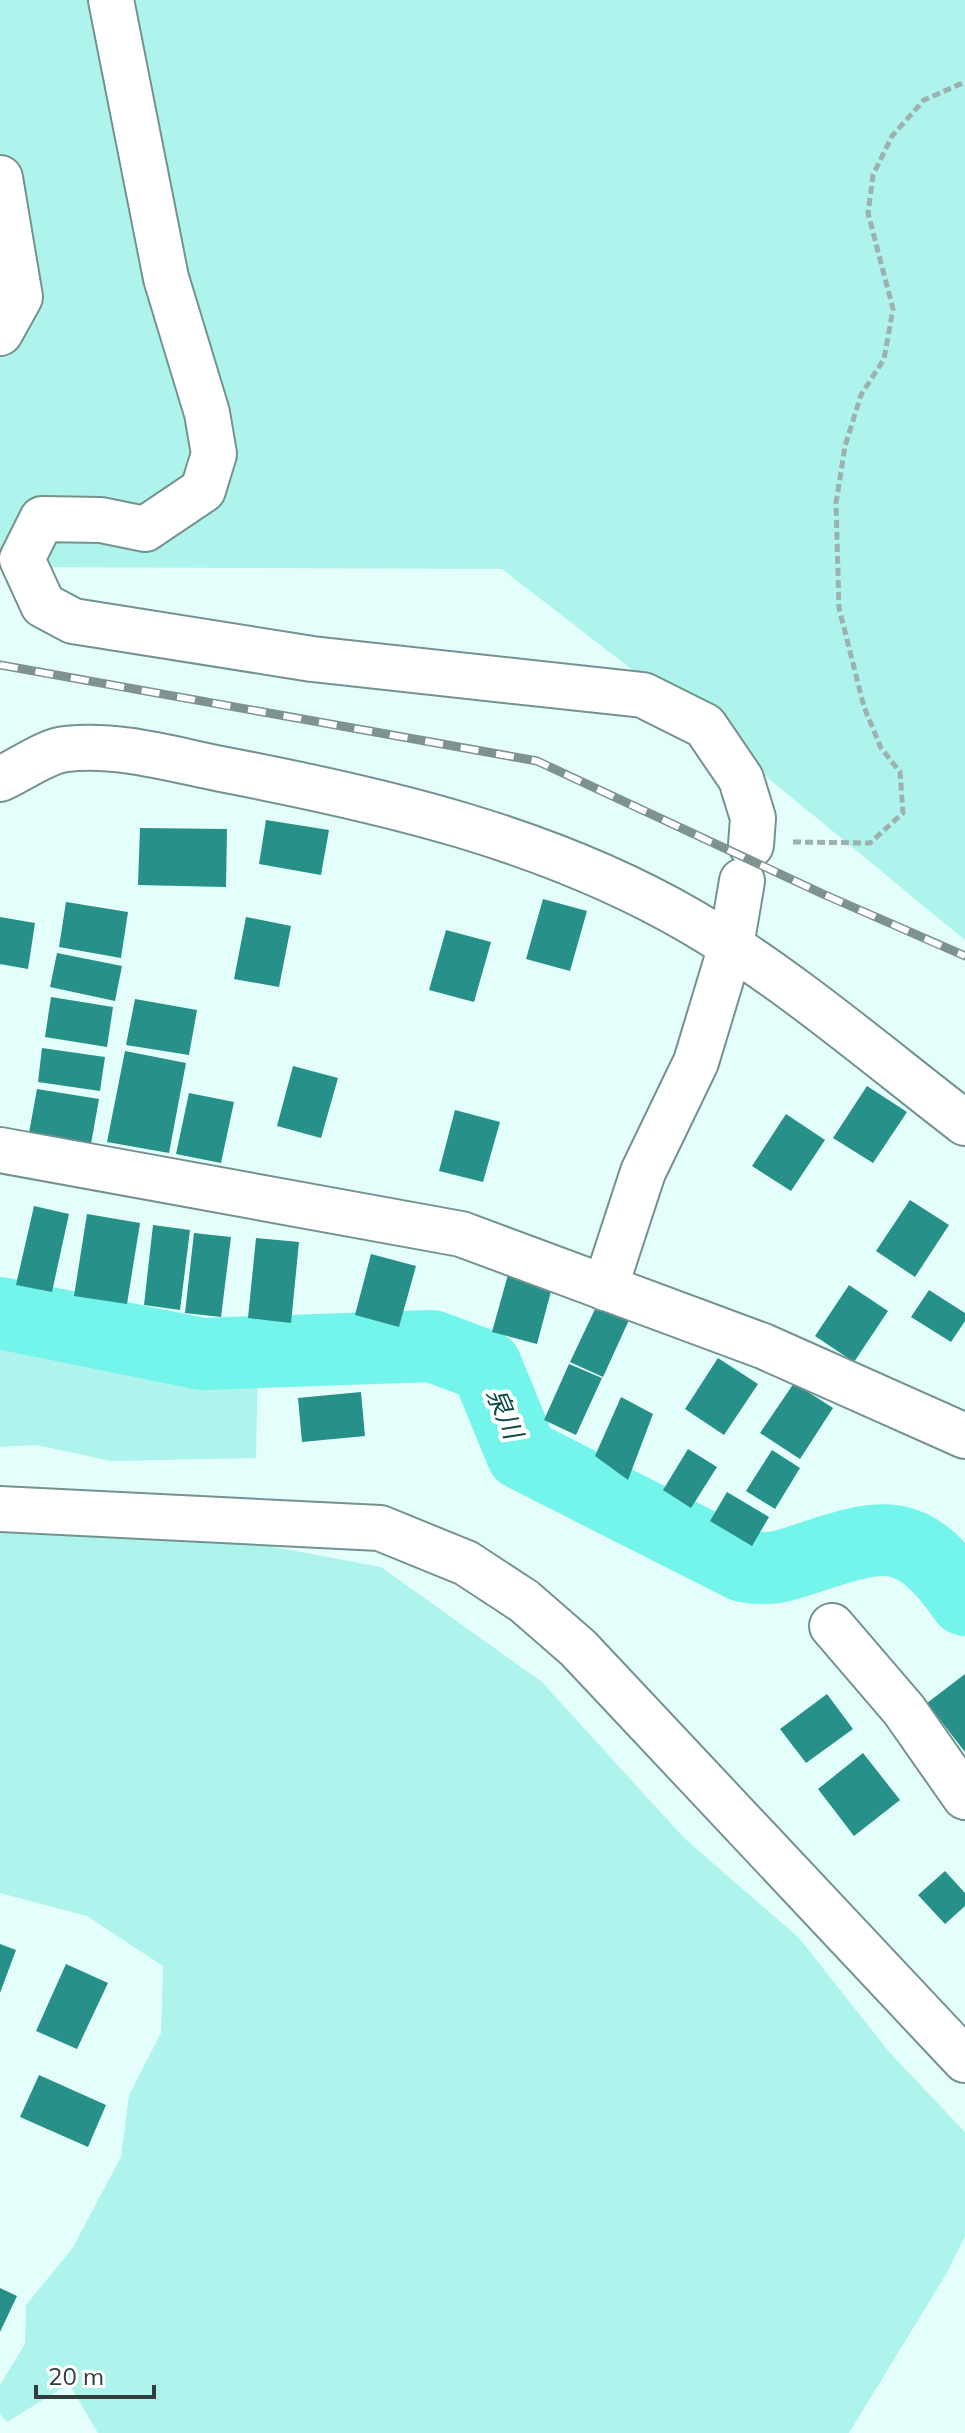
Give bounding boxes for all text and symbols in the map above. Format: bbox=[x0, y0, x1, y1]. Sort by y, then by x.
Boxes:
water label: 泉川 bbox=[480, 1383, 532, 1446]
scale bar bbox=[36, 2349, 154, 2399]
text: 20 m bbox=[48, 2361, 104, 2391]

